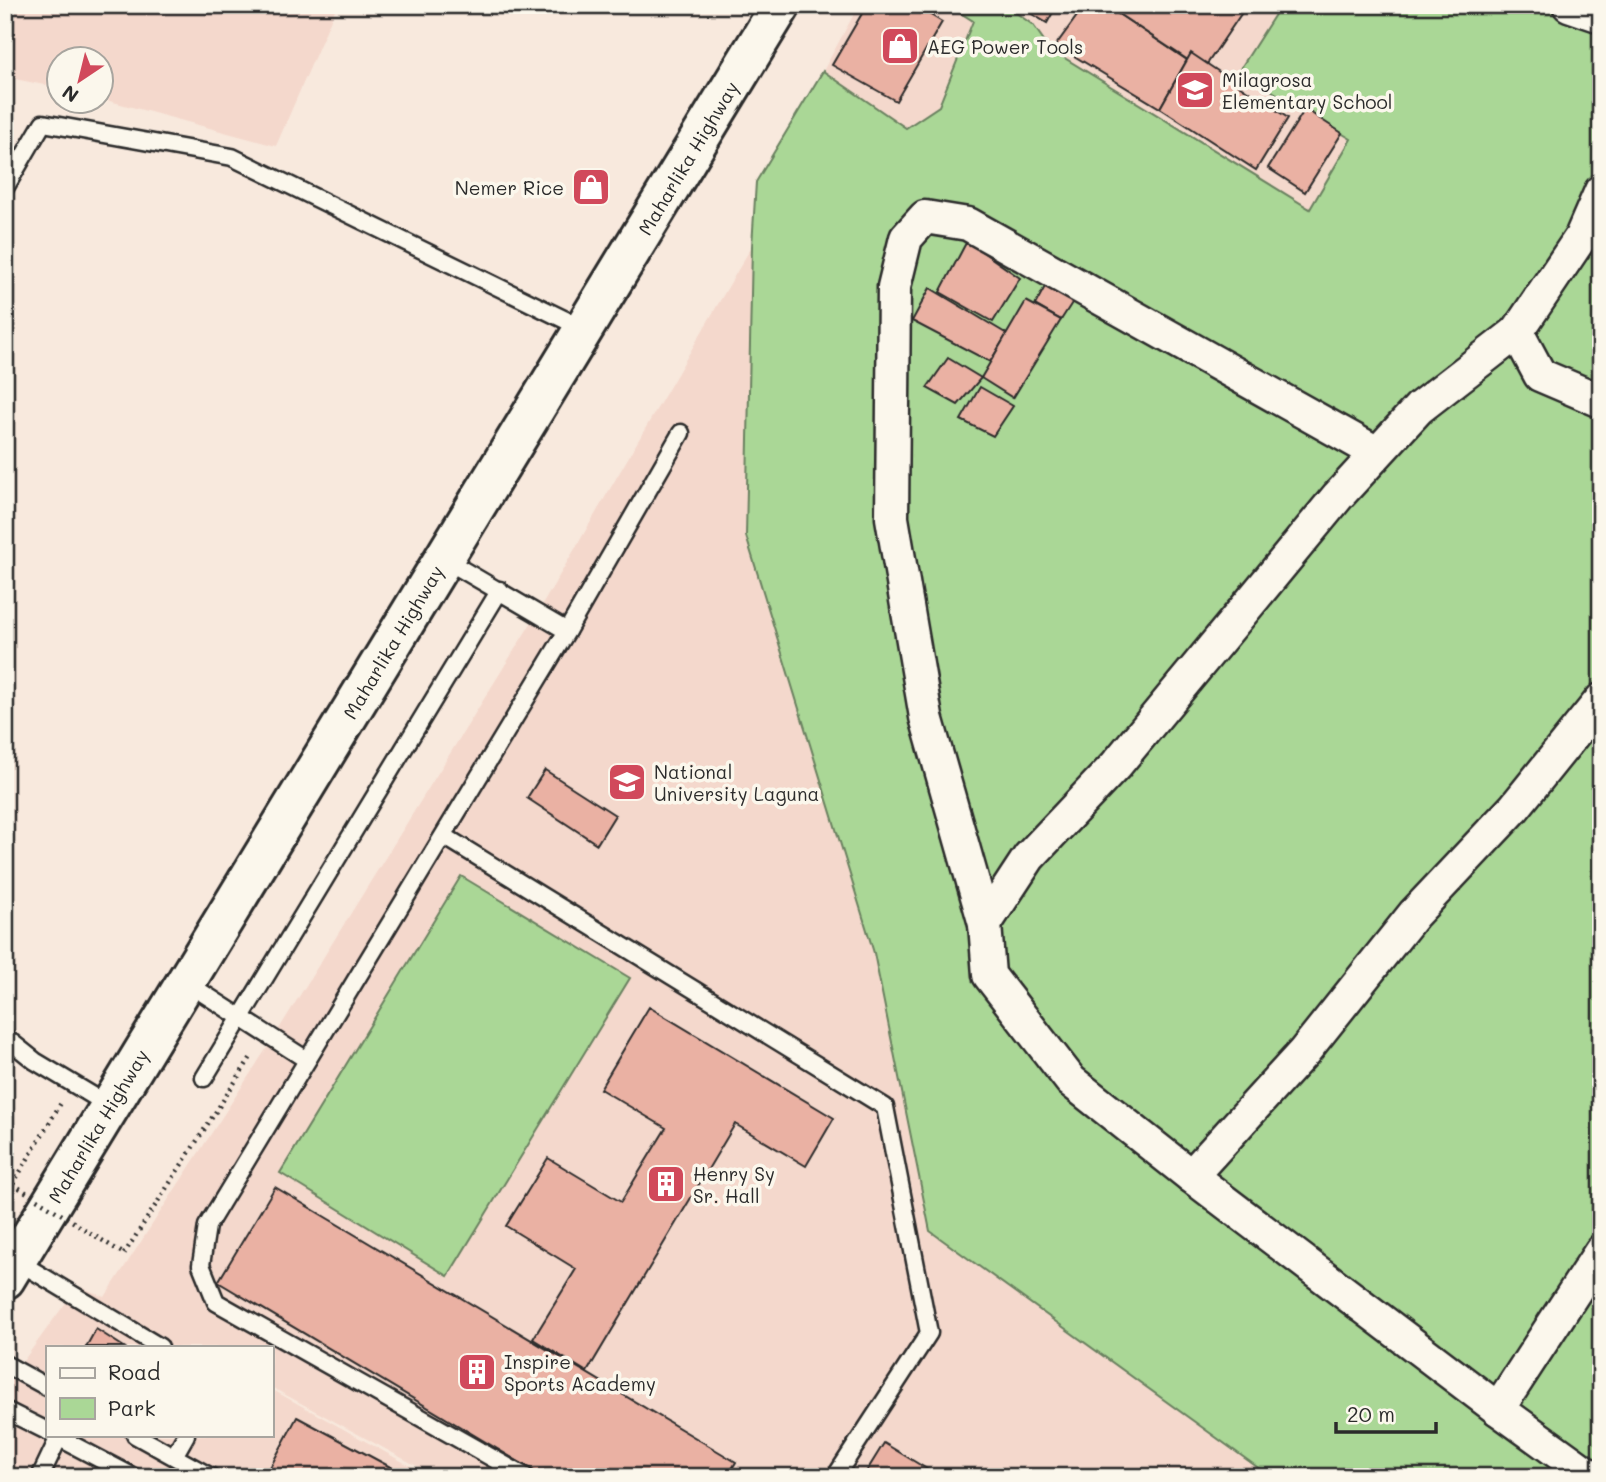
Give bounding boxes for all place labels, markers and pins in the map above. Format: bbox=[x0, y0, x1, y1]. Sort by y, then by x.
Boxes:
shop icon: AEG Power Tools bbox=[879, 25, 921, 67]
place label: AEG Power Tools bbox=[927, 34, 1083, 59]
place label: Milagrosa Elementary School bbox=[1222, 67, 1392, 114]
school or university icon: Milagrosa Elementary School bbox=[1174, 69, 1216, 111]
shop icon: Nemer Rice bbox=[570, 166, 612, 208]
place label: Nemer Rice bbox=[455, 175, 564, 200]
place label: National University Laguna bbox=[654, 759, 819, 806]
school or university icon: National University Laguna bbox=[606, 761, 648, 803]
place label: Henry Sy Sr. Hall bbox=[693, 1161, 775, 1208]
building icon: Henry Sy Sr. Hall bbox=[645, 1163, 687, 1205]
place label: Inspire Sports Academy bbox=[504, 1349, 656, 1396]
building icon: Inspire Sports Academy bbox=[456, 1351, 498, 1393]

